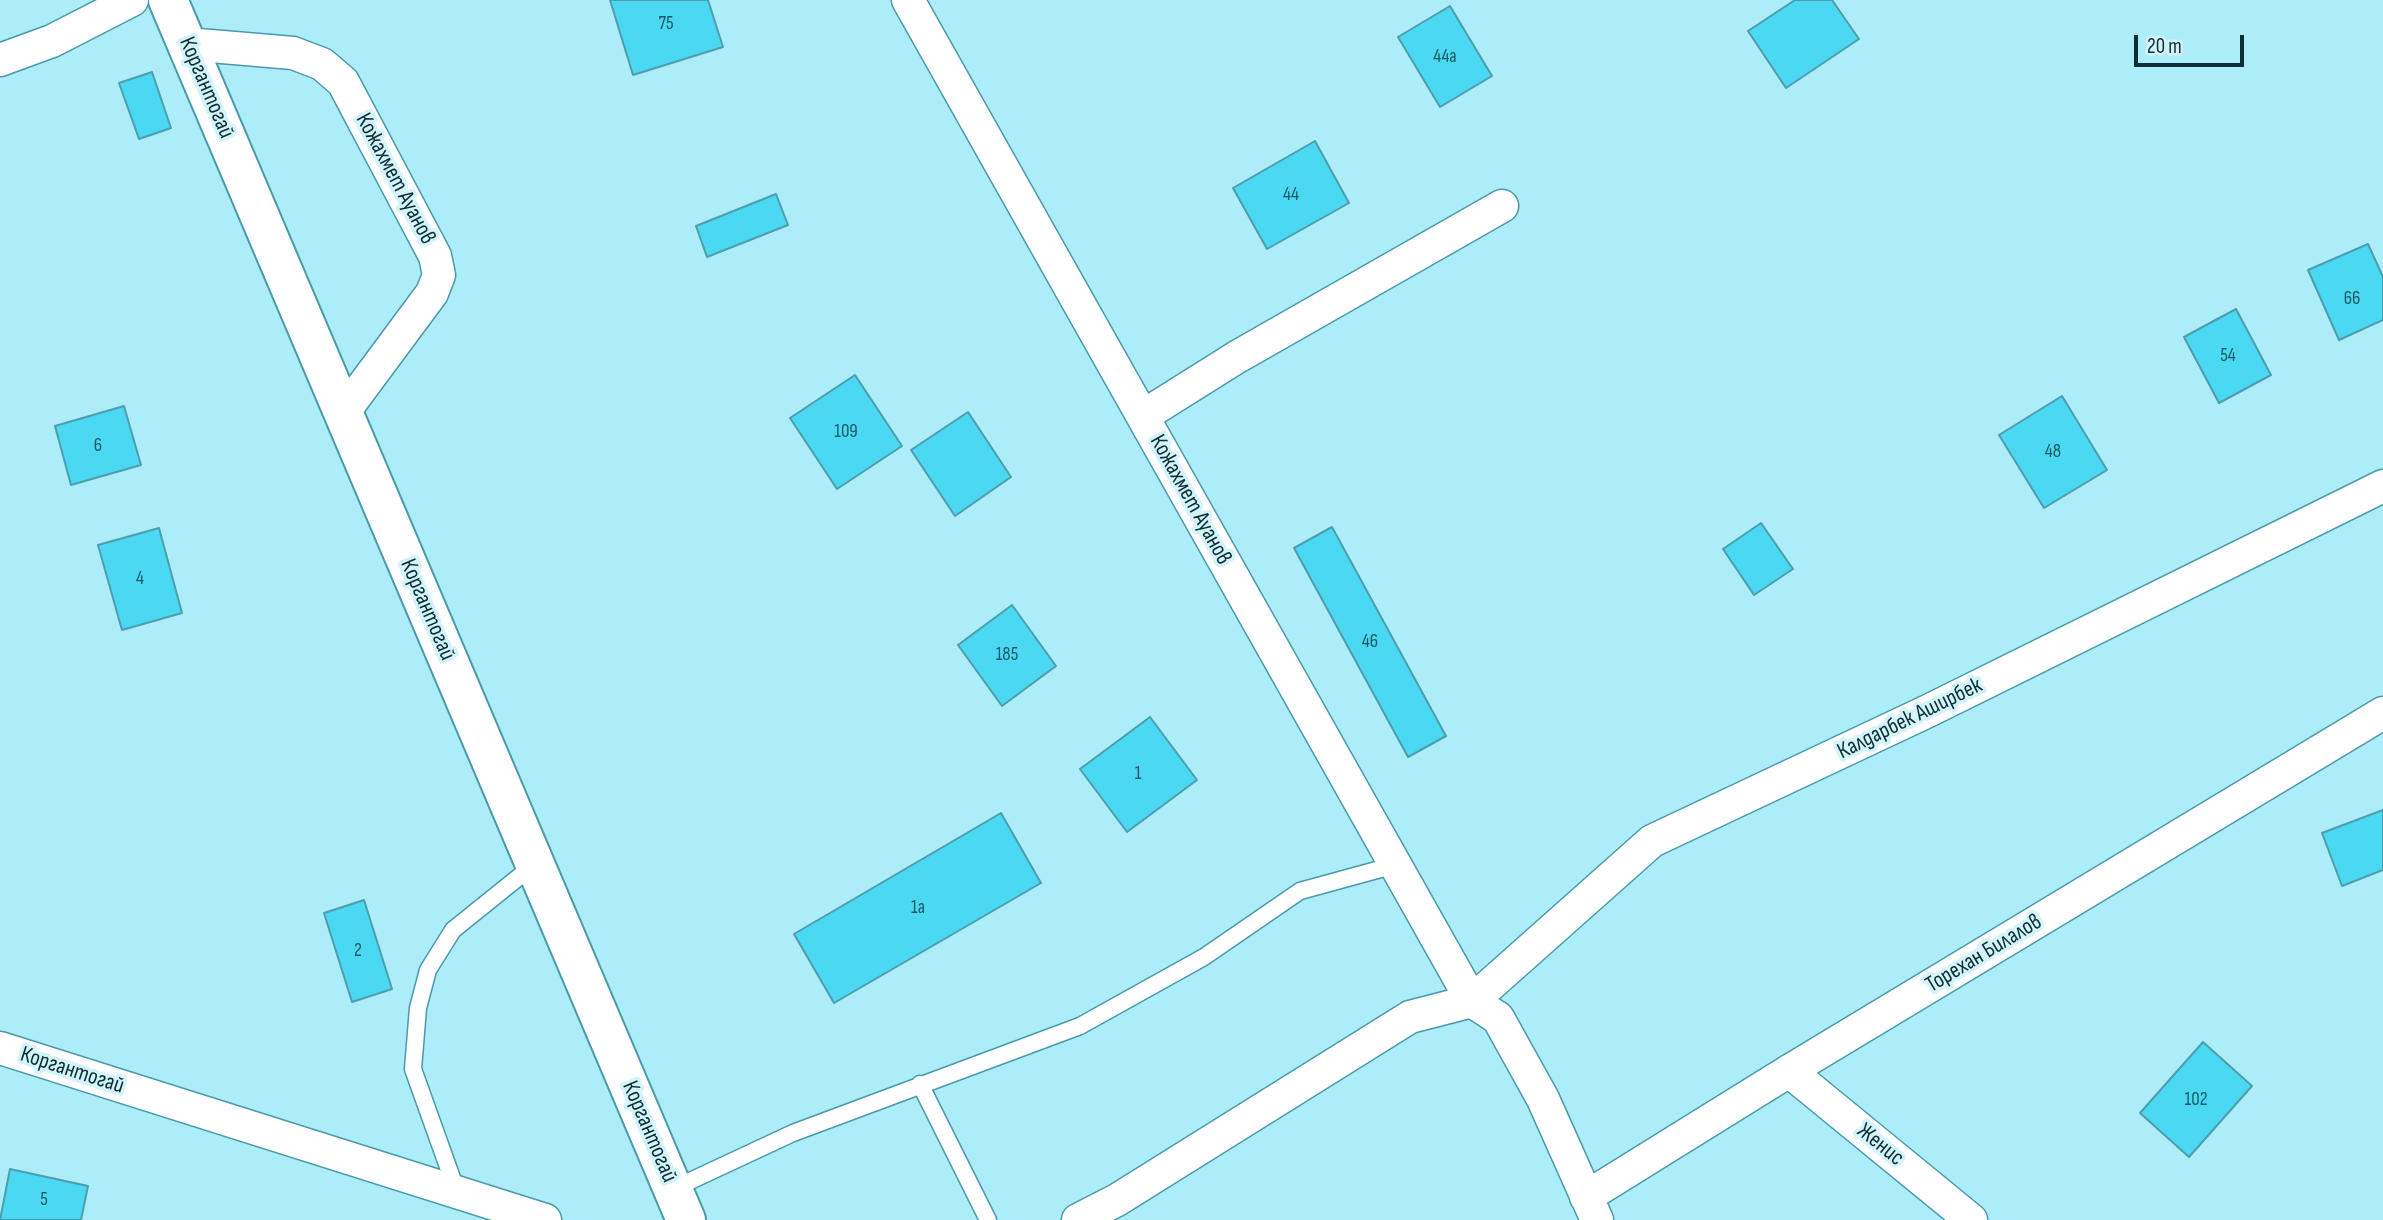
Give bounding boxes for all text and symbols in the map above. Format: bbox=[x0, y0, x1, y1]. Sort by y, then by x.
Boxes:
house number: 75 bbox=[658, 13, 674, 35]
scale bar bbox=[2138, 21, 2248, 65]
street label: Коргантогай bbox=[172, 33, 240, 143]
text: 20 m bbox=[2147, 34, 2182, 59]
house number: 44а bbox=[1433, 46, 1457, 68]
street label: Кожахмет Ауанов bbox=[349, 109, 441, 249]
house number: 44 bbox=[1283, 184, 1299, 206]
house number: 66 bbox=[2344, 288, 2360, 310]
house number: 54 bbox=[2220, 345, 2236, 367]
house number: 109 bbox=[834, 421, 858, 443]
street label: Кожахмет Ауанов bbox=[1143, 430, 1237, 570]
house number: 6 bbox=[94, 435, 102, 457]
house number: 48 bbox=[2045, 441, 2061, 463]
street label: Коргантогай bbox=[393, 555, 461, 665]
house number: 4 bbox=[136, 568, 144, 590]
house number: 46 bbox=[1362, 631, 1378, 653]
house number: 185 bbox=[996, 644, 1018, 666]
street label: Калдарбек Аширбек bbox=[1833, 672, 1987, 766]
house number: 1 bbox=[1135, 763, 1141, 785]
house number: 1а bbox=[911, 897, 925, 919]
street label: Торехан Билалов bbox=[1921, 909, 2047, 999]
house number: 2 bbox=[354, 940, 362, 962]
street label: Коргантогай bbox=[17, 1041, 127, 1101]
street label: Коргантогай bbox=[615, 1077, 683, 1187]
house number: 102 bbox=[2185, 1089, 2207, 1111]
street label: Женис bbox=[1851, 1118, 1909, 1172]
house number: 5 bbox=[40, 1189, 48, 1211]

